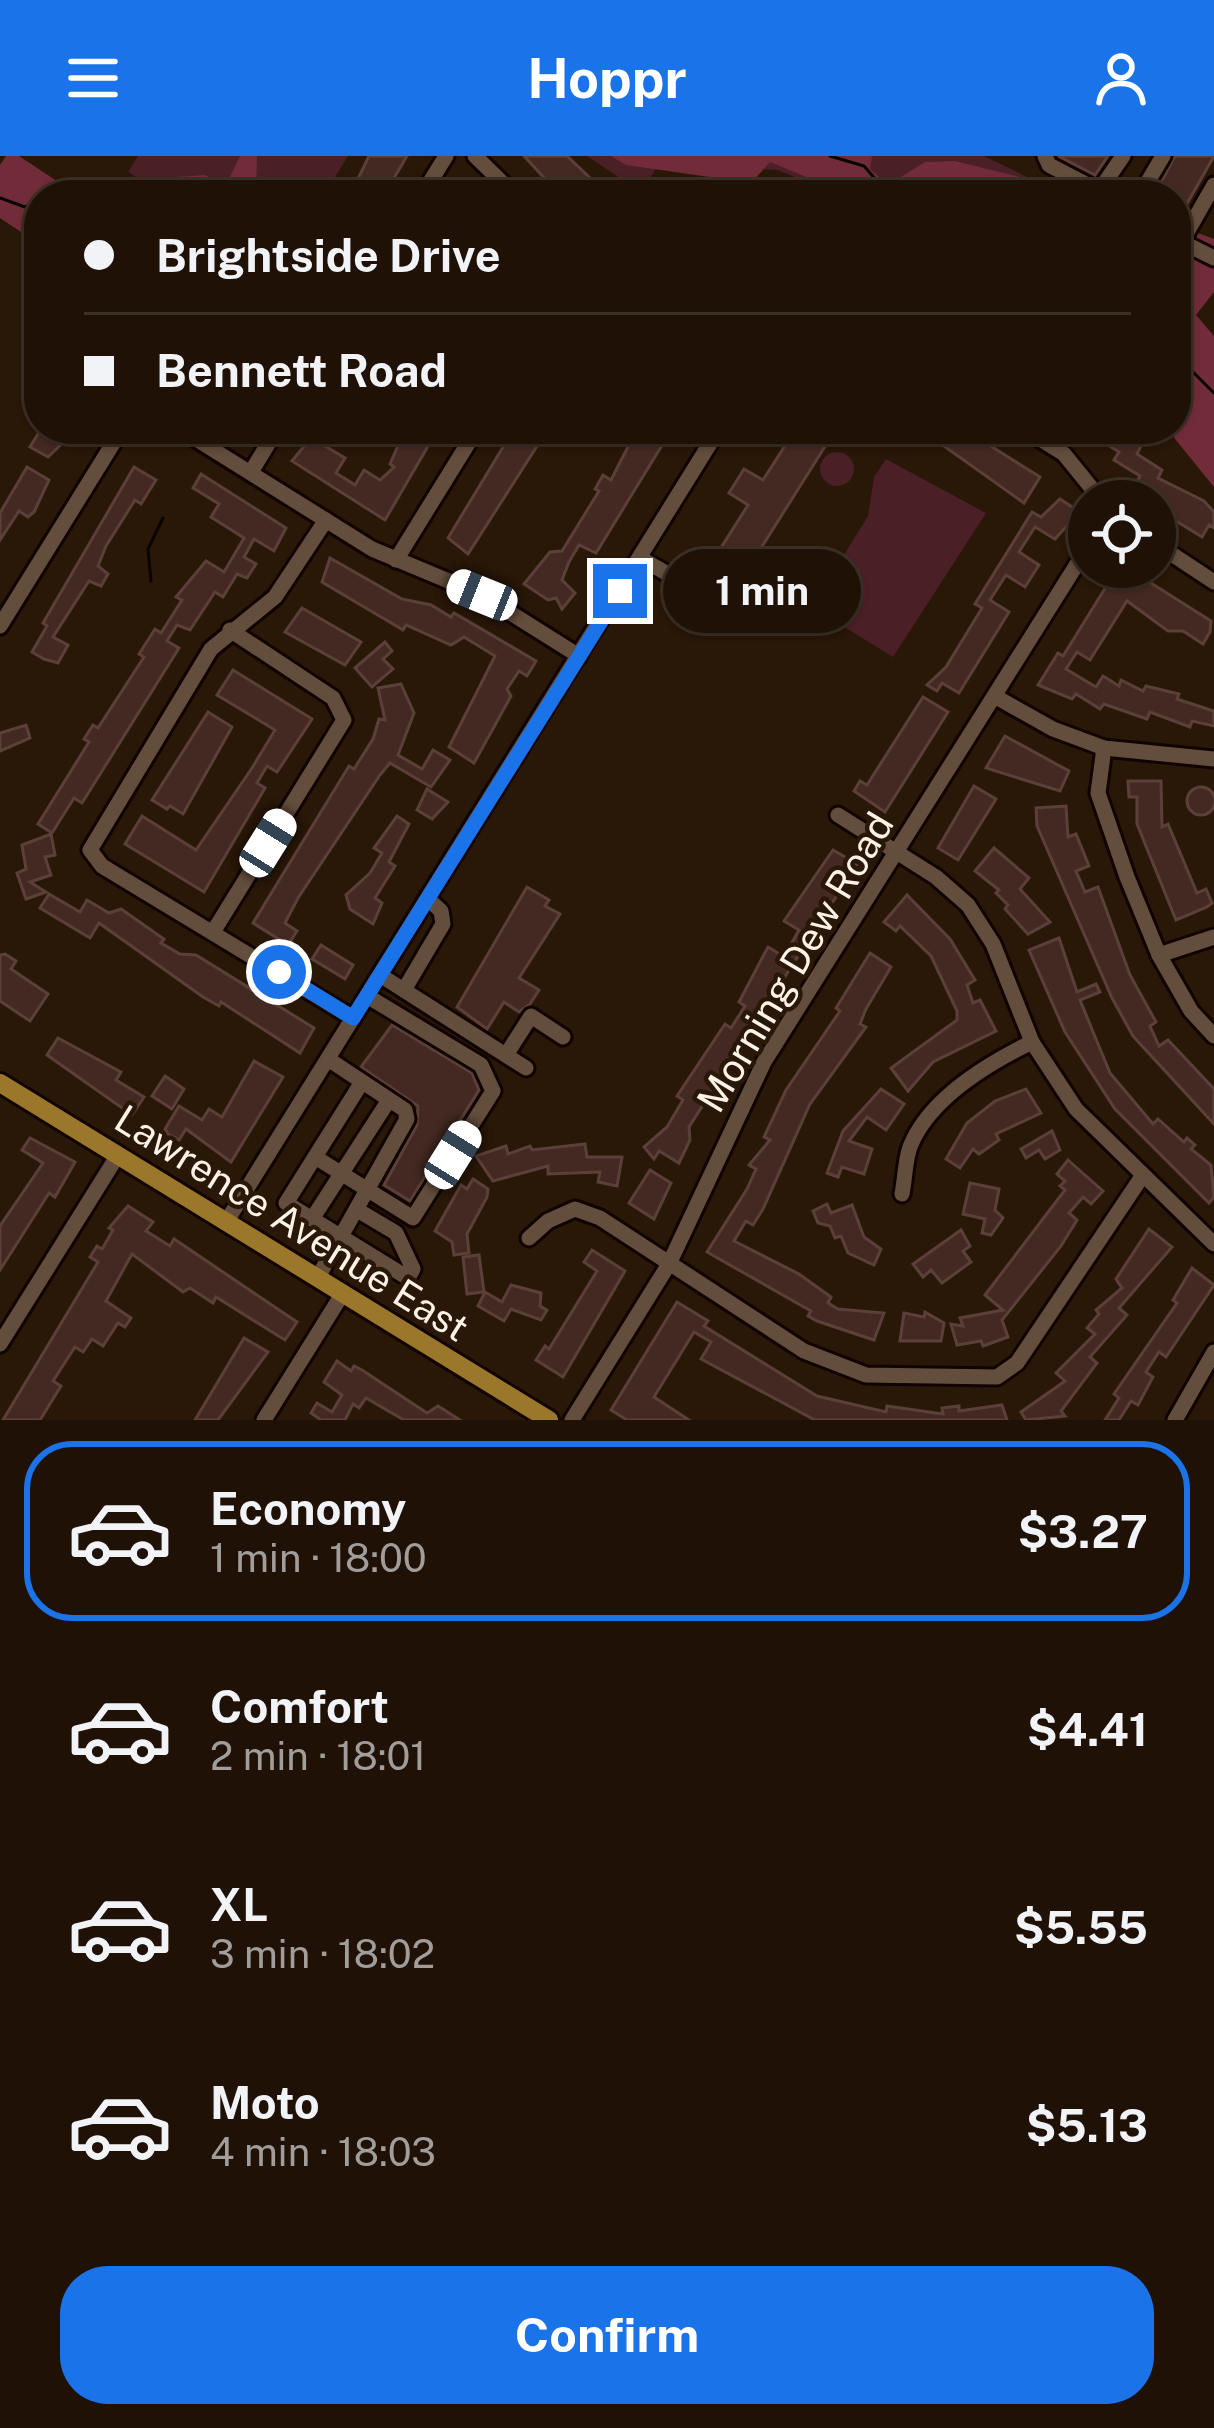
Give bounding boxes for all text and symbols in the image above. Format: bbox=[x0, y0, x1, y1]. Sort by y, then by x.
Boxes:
icon: menu bbox=[60, 45, 126, 111]
icon: person bbox=[1088, 45, 1154, 111]
text: Hoppr bbox=[527, 47, 687, 110]
text: Brightside Drive bbox=[156, 229, 501, 282]
text: Bennett Road bbox=[156, 344, 447, 397]
map controls bbox=[1068, 480, 1176, 588]
button: locate bbox=[1068, 480, 1176, 588]
callout: 1 min bbox=[662, 549, 860, 633]
route end bbox=[593, 564, 647, 618]
car bbox=[442, 565, 522, 625]
text: 1 min bbox=[715, 568, 809, 614]
car bbox=[234, 803, 302, 883]
street label: Morning Dew Road bbox=[687, 804, 903, 1120]
route start bbox=[252, 945, 306, 999]
street label: Lawrence Avenue East bbox=[107, 1095, 477, 1351]
car bbox=[419, 1115, 487, 1195]
icon: car bbox=[66, 1477, 174, 1585]
text: Economy bbox=[210, 1482, 406, 1535]
text: $3.27 bbox=[1018, 1505, 1148, 1558]
text: 1 min · 18:00 bbox=[210, 1535, 427, 1581]
icon: car bbox=[66, 1675, 174, 1783]
text: Comfort bbox=[210, 1680, 389, 1733]
text: $4.41 bbox=[1027, 1703, 1148, 1756]
text: 2 min · 18:01 bbox=[210, 1733, 426, 1779]
icon: car bbox=[66, 1873, 174, 1981]
text: XL bbox=[210, 1878, 268, 1931]
text: $5.55 bbox=[1014, 1901, 1148, 1954]
text: 3 min · 18:02 bbox=[210, 1931, 435, 1977]
icon: car bbox=[66, 2071, 174, 2179]
text: Moto bbox=[210, 2076, 320, 2129]
text: $5.13 bbox=[1026, 2099, 1148, 2152]
text: 4 min · 18:03 bbox=[210, 2129, 436, 2175]
button: Confirm bbox=[60, 2266, 1154, 2404]

